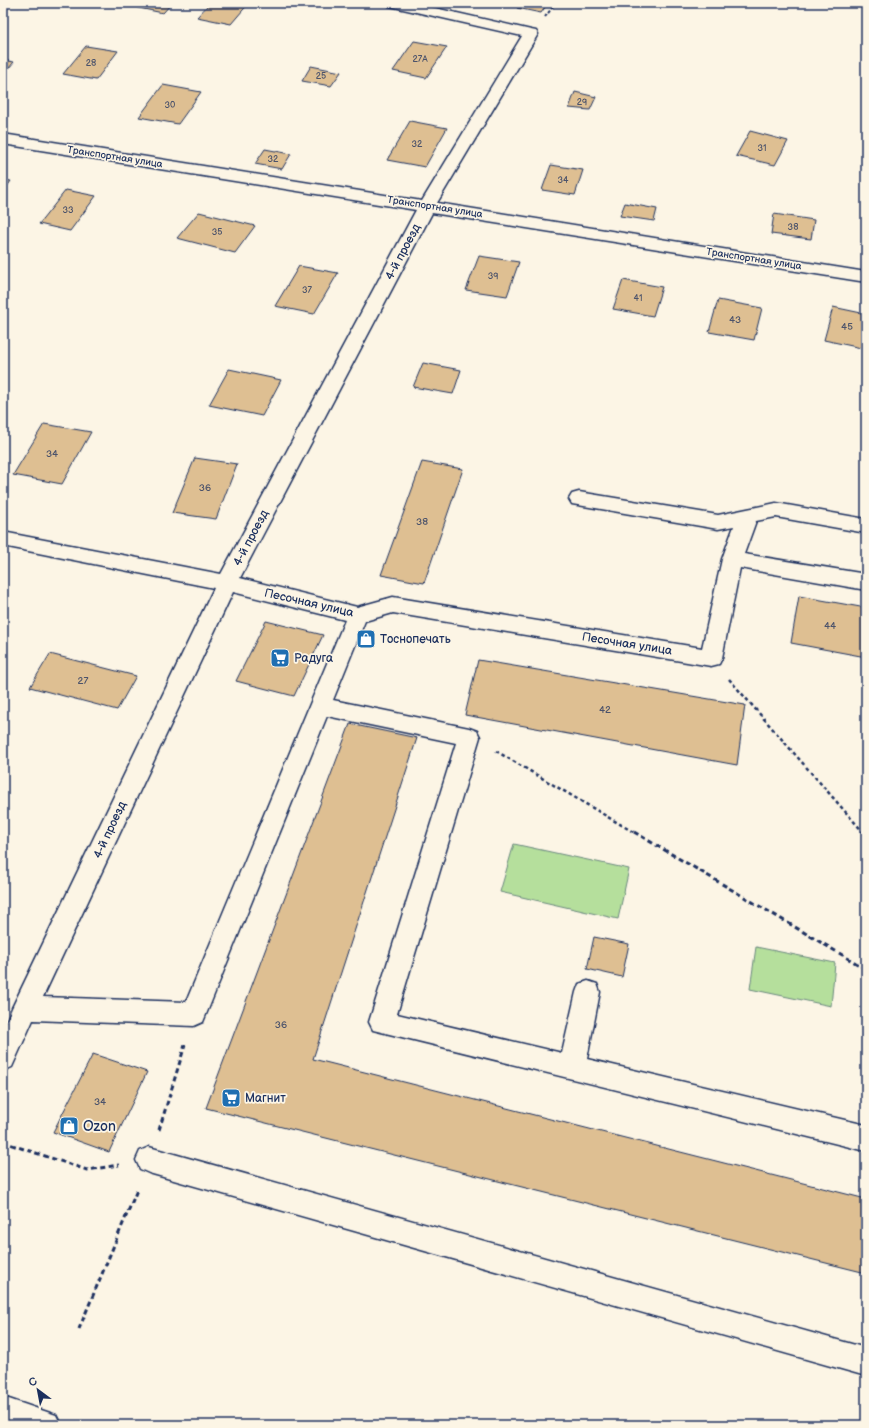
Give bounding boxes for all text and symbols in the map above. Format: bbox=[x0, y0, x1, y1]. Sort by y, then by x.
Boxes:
house number: 27А bbox=[412, 54, 428, 65]
house number: 28 bbox=[86, 58, 96, 69]
house number: 25 bbox=[316, 71, 326, 82]
house number: 29 bbox=[577, 97, 587, 108]
house number: 30 bbox=[165, 100, 175, 111]
house number: 32 bbox=[412, 139, 423, 150]
house number: 31 bbox=[757, 143, 767, 154]
street label: Транспортная улица bbox=[66, 144, 164, 170]
house number: 32 bbox=[268, 154, 279, 165]
house number: 34 bbox=[557, 175, 569, 186]
street label: Транспортная улица bbox=[386, 194, 484, 220]
house number: 33 bbox=[62, 205, 74, 216]
street label: 4-й проезд bbox=[382, 221, 424, 283]
house number: 38 bbox=[788, 222, 798, 233]
house number: 35 bbox=[212, 227, 222, 238]
street label: Транспортная улица bbox=[705, 246, 803, 272]
house number: 39 bbox=[488, 271, 498, 282]
house number: 37 bbox=[302, 285, 313, 296]
house number: 41 bbox=[634, 293, 642, 304]
house number: 43 bbox=[729, 314, 741, 326]
house number: 45 bbox=[841, 321, 853, 333]
house number: 34 bbox=[46, 448, 58, 460]
house number: 36 bbox=[199, 482, 211, 494]
street label: 4-й проезд bbox=[230, 507, 272, 569]
house number: 38 bbox=[416, 516, 428, 528]
street label: Песочная улица bbox=[263, 585, 355, 621]
house number: 44 bbox=[824, 620, 836, 632]
shop icon: Тоснопечать bbox=[355, 628, 377, 650]
street label: Песочная улица bbox=[581, 629, 673, 659]
place label: Тоснопечать bbox=[380, 632, 451, 647]
supermarket icon: Радуга bbox=[269, 647, 291, 669]
place label: Радуга bbox=[294, 651, 333, 666]
house number: 27 bbox=[78, 675, 88, 687]
house number: 42 bbox=[599, 704, 611, 716]
street label: 4-й проезд bbox=[90, 798, 130, 861]
house number: 36 bbox=[275, 1019, 287, 1031]
supermarket icon: Магнит bbox=[220, 1087, 242, 1109]
place label: Магнит bbox=[245, 1091, 286, 1106]
house number: 34 bbox=[94, 1096, 106, 1108]
shop icon: Ozon bbox=[58, 1115, 80, 1137]
place label: Ozon bbox=[83, 1118, 116, 1135]
north arrow bbox=[18, 1370, 58, 1410]
text: С bbox=[26, 1374, 40, 1389]

